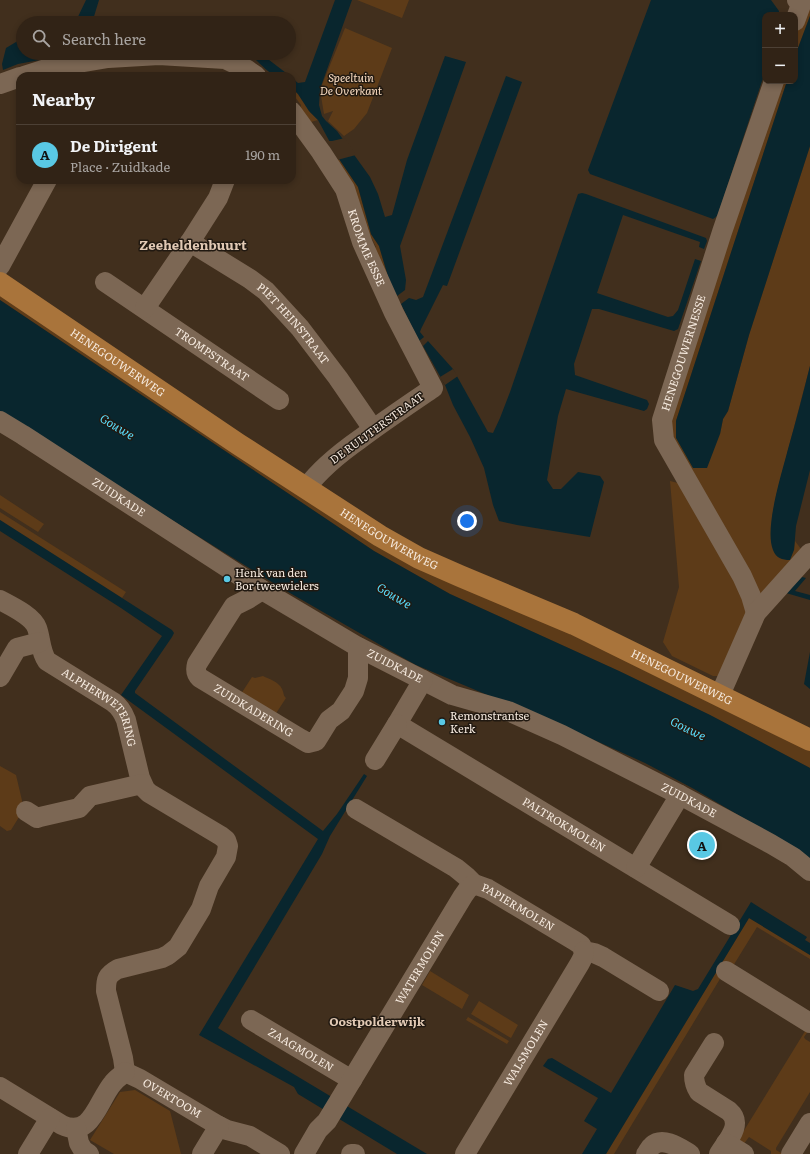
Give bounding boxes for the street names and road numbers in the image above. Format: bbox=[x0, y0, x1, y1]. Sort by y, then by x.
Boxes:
street label: KROMME ESSE bbox=[345, 206, 390, 289]
street label: PIET HEINSTRAAT bbox=[254, 278, 334, 367]
street label: HENEGOUWERNESSE bbox=[656, 292, 709, 413]
street label: TROMPSTRAAT bbox=[172, 322, 253, 385]
street label: HENEGOUWERWEG bbox=[67, 324, 169, 400]
street label: DE RUIJTERSTRAAT bbox=[326, 387, 427, 467]
street label: ZUIDKADE bbox=[89, 473, 149, 519]
street label: HENEGOUWERWEG bbox=[337, 503, 441, 573]
street label: ZUIDKADE bbox=[365, 644, 426, 686]
street label: HENEGOUWERWEG bbox=[629, 644, 736, 708]
street label: ALPHERWETERING bbox=[59, 663, 141, 748]
street label: ZUIDKADERING bbox=[211, 679, 297, 740]
street label: ZUIDKADE bbox=[659, 778, 720, 820]
street label: PALTROKMOLEN bbox=[520, 793, 609, 855]
street label: PAPIERMOLEN bbox=[480, 878, 558, 934]
street label: WATERMOLEN bbox=[391, 927, 447, 1007]
street label: WALSMOLEN bbox=[499, 1016, 551, 1089]
street label: ZAAGMOLEN bbox=[266, 1023, 337, 1075]
street label: OVERTOOM bbox=[140, 1074, 205, 1121]

